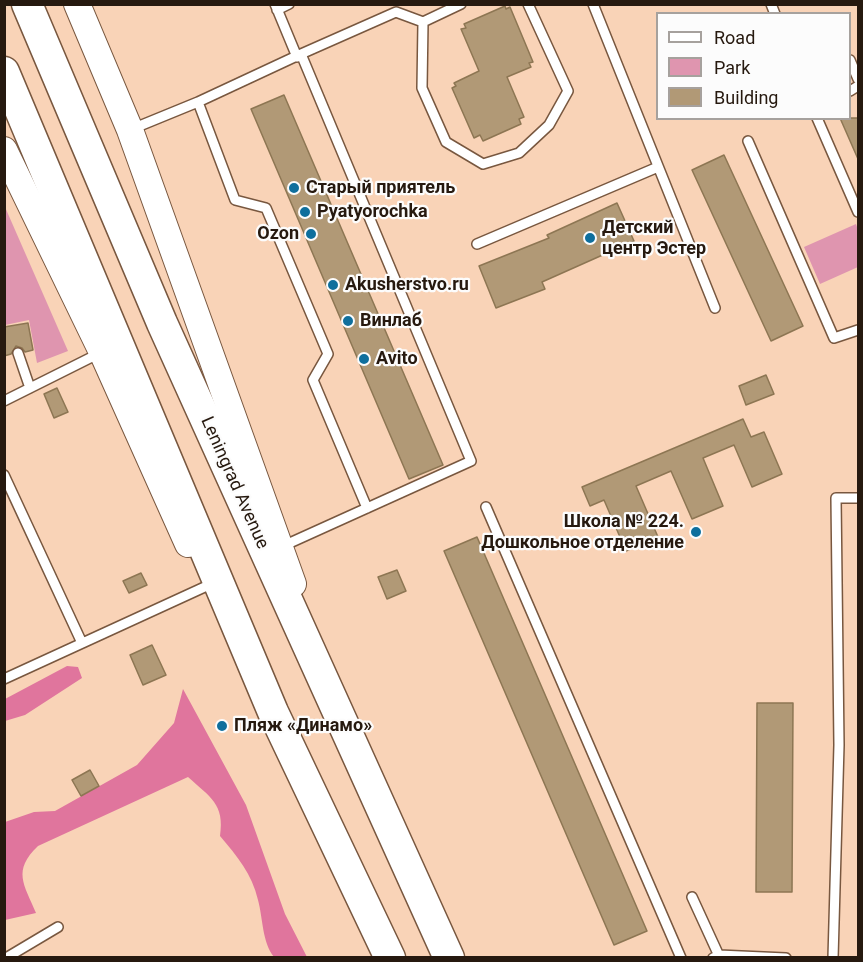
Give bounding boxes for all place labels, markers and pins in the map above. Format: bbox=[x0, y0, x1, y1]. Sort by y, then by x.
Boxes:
place label: Старый приятель bbox=[306, 177, 455, 199]
marker: Старый приятель bbox=[287, 181, 301, 195]
place label: Pyatyorochka bbox=[317, 201, 428, 223]
marker: Pyatyorochka bbox=[298, 205, 312, 219]
place label: Детский центр Эстер bbox=[602, 217, 706, 260]
place label: Ozon bbox=[257, 223, 299, 245]
marker: Ozon bbox=[304, 227, 318, 241]
marker: Детский центр Эстер bbox=[583, 231, 597, 245]
place label: Akusherstvo.ru bbox=[345, 274, 469, 296]
marker: Akusherstvo.ru bbox=[326, 278, 340, 292]
place label: Винлаб bbox=[360, 310, 422, 332]
marker: Винлаб bbox=[341, 314, 355, 328]
place label: Avito bbox=[376, 348, 418, 370]
marker: Avito bbox=[357, 352, 371, 366]
place label: Школа № 224. Дошкольное отделение bbox=[481, 511, 684, 554]
marker: Школа № 224. Дошкольное отделение bbox=[689, 525, 703, 539]
place label: Пляж «Динамо» bbox=[234, 715, 372, 737]
marker: Пляж «Динамо» bbox=[215, 719, 229, 733]

